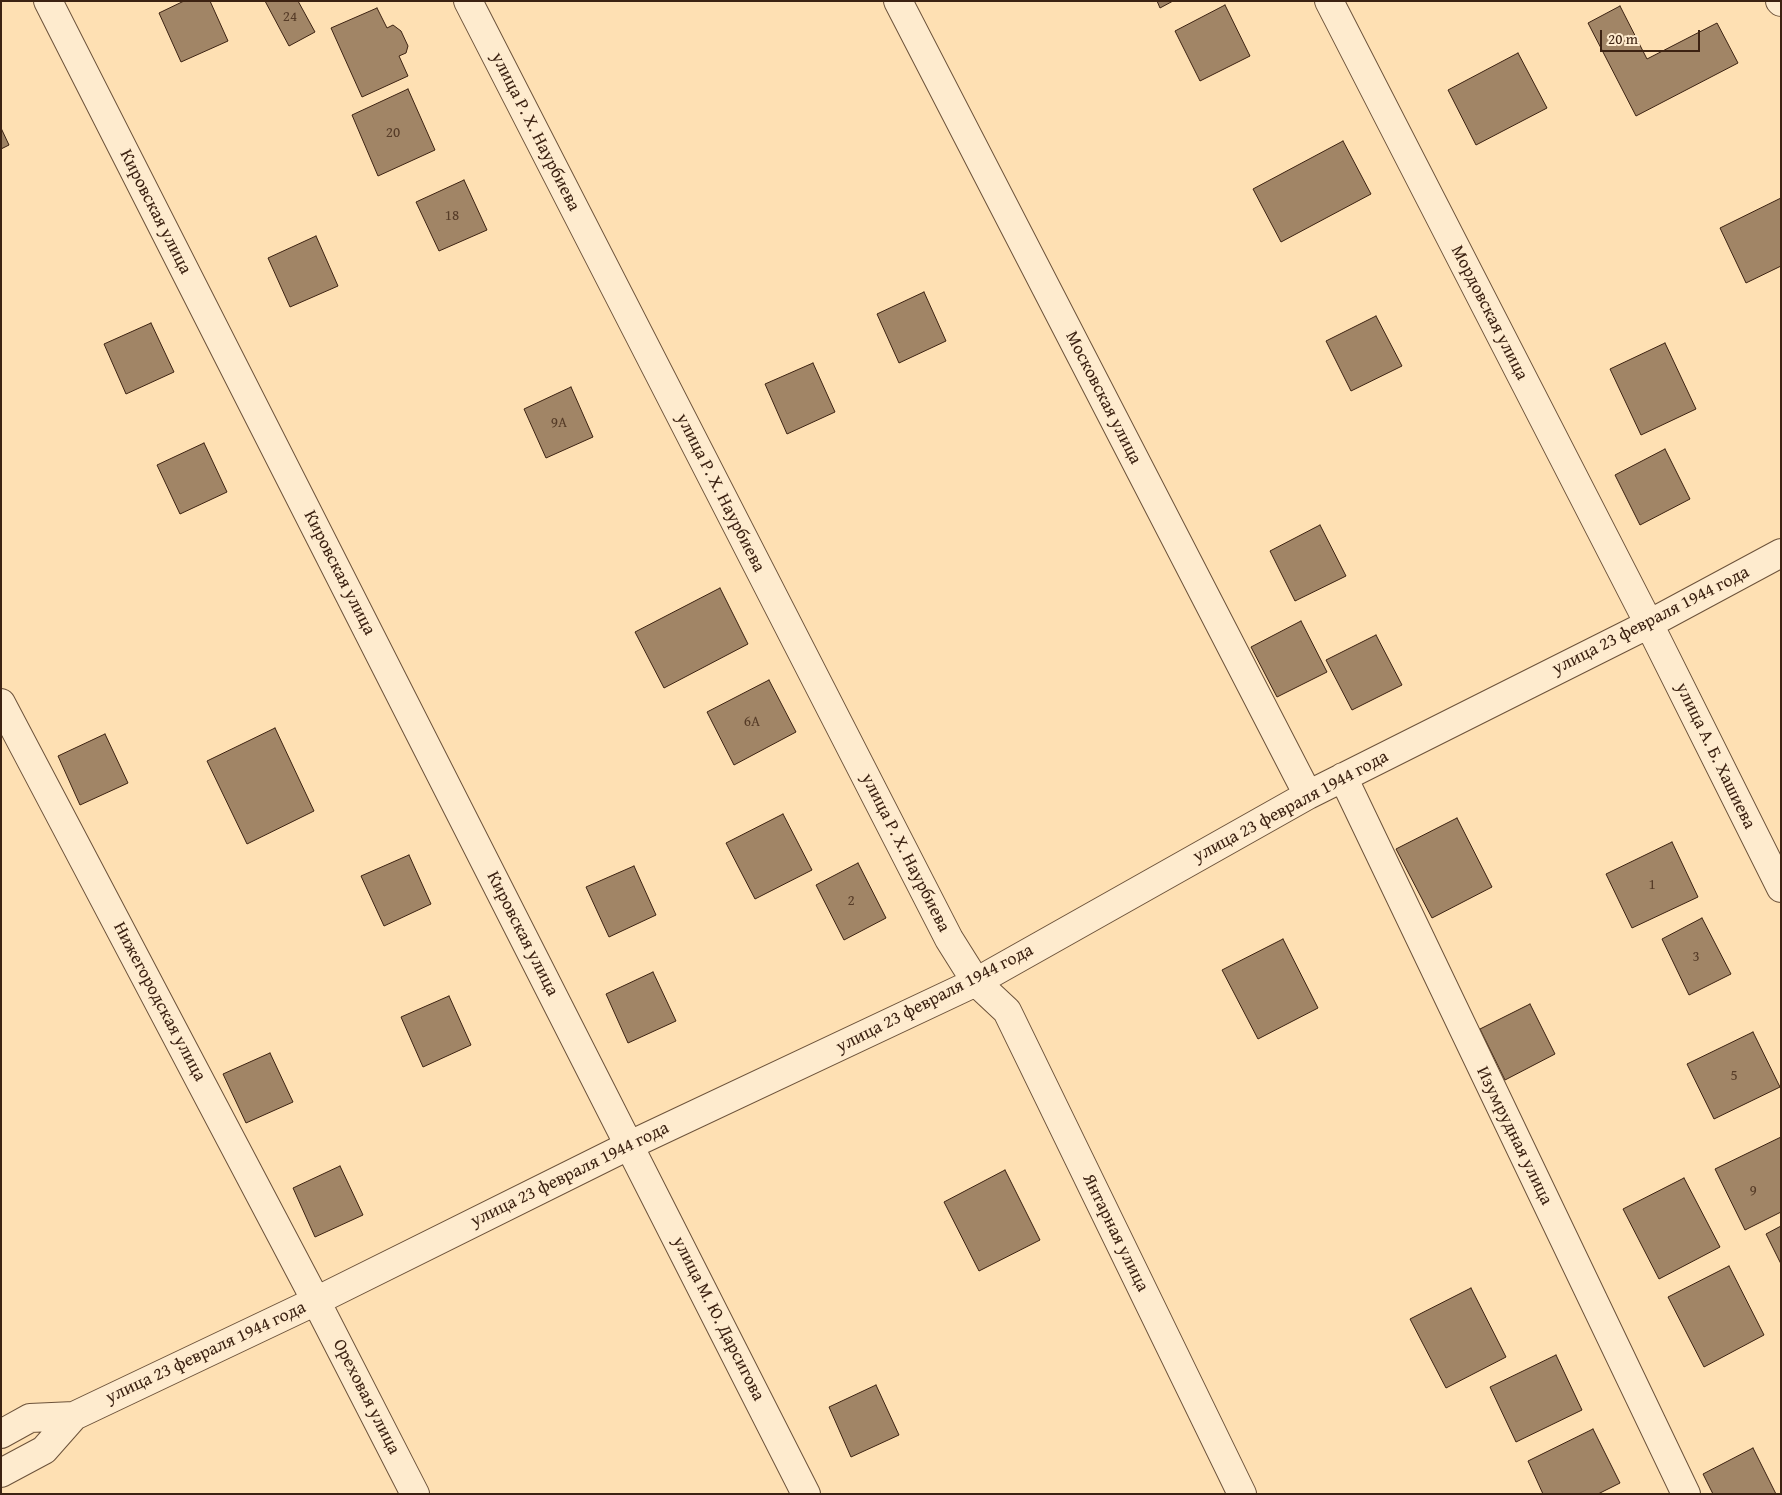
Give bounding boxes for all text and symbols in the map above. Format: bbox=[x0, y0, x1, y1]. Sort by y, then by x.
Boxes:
house number: 24 bbox=[283, 8, 297, 26]
scale bar bbox=[1602, 20, 1702, 52]
text: 20 m bbox=[1608, 28, 1638, 49]
street label: улица Р. Х. Наурбиева bbox=[486, 49, 584, 215]
house number: 20 bbox=[386, 124, 400, 142]
street label: Кировская улица bbox=[114, 146, 196, 278]
house number: 18 bbox=[445, 207, 459, 225]
street label: Мордовская улица bbox=[1446, 242, 1532, 384]
street label: Московская улица bbox=[1060, 328, 1146, 468]
street label: улица Р. Х. Наурбиева bbox=[671, 410, 769, 576]
house number: 9А bbox=[551, 414, 567, 432]
street label: Кировская улица bbox=[298, 507, 380, 639]
street label: улица 23 февраля 1944 года bbox=[1549, 562, 1753, 680]
street label: улица А. Б. Хашиева bbox=[1670, 679, 1760, 833]
house number: 6А bbox=[744, 713, 760, 731]
street label: улица 23 февраля 1944 года bbox=[1190, 746, 1392, 868]
street label: улица Р. Х. Наурбиева bbox=[856, 770, 954, 936]
street label: Кировская улица bbox=[481, 868, 563, 1000]
house number: 1 bbox=[1648, 876, 1656, 894]
house number: 2 bbox=[847, 892, 855, 910]
street label: Нижегородская улица bbox=[108, 919, 210, 1085]
street label: улица 23 февраля 1944 года bbox=[833, 940, 1037, 1058]
house number: 3 bbox=[1692, 948, 1700, 966]
street label: Изумрудная улица bbox=[1471, 1063, 1557, 1209]
house number: 5 bbox=[1730, 1067, 1738, 1085]
street label: улица 23 февраля 1944 года bbox=[467, 1117, 673, 1233]
street label: Янтарная улица bbox=[1077, 1170, 1153, 1296]
house number: 9 bbox=[1749, 1182, 1757, 1200]
street label: улица М. Ю. Дарсигова bbox=[667, 1233, 769, 1405]
street label: улица 23 февраля 1944 года bbox=[103, 1297, 309, 1409]
street label: Ореховая улица bbox=[328, 1336, 404, 1458]

